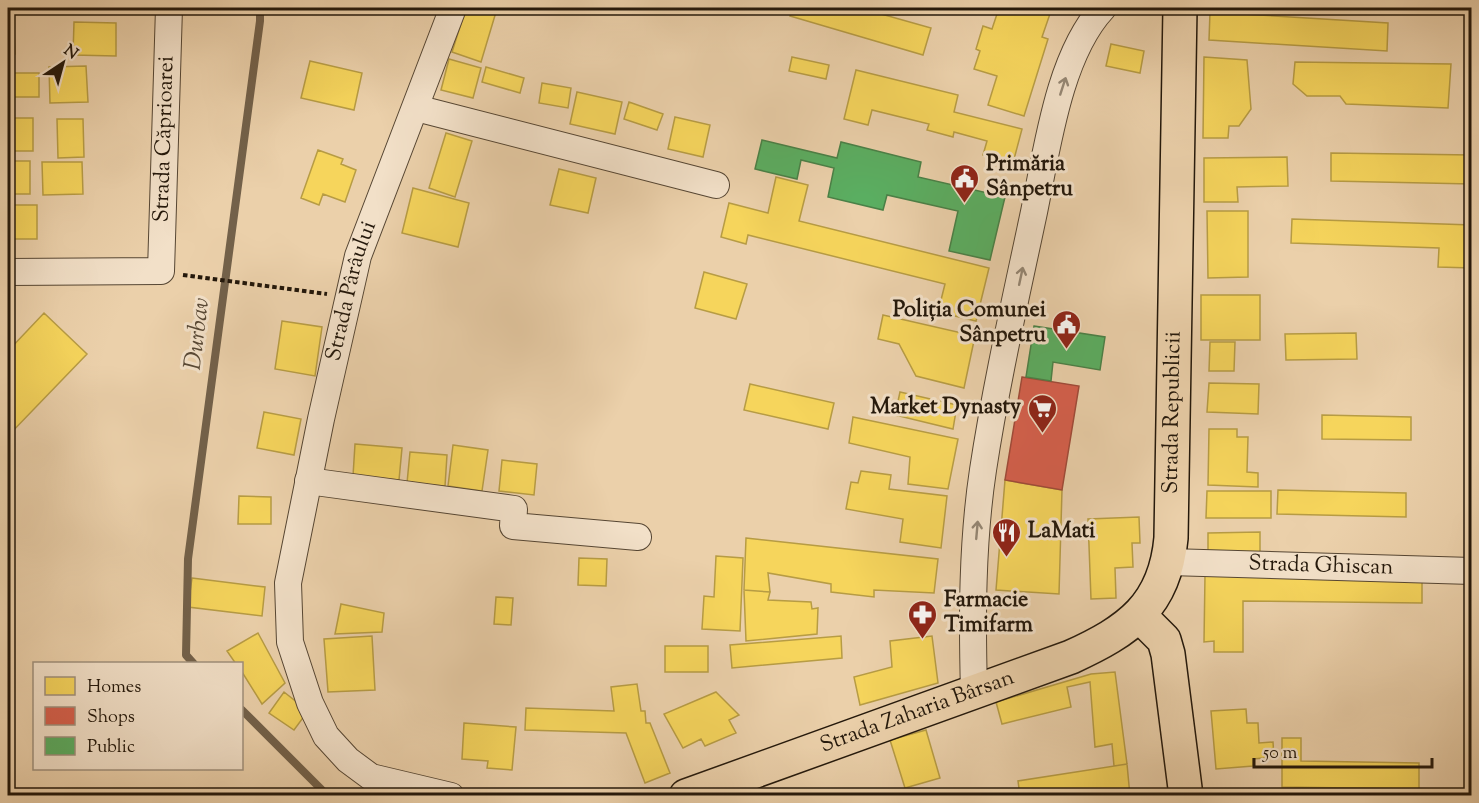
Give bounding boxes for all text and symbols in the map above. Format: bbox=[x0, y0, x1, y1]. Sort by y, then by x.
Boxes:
north arrow bbox=[33, 33, 93, 93]
text: N bbox=[58, 40, 82, 66]
street label: Strada Căprioarei bbox=[146, 55, 184, 223]
one-way arrow bbox=[1059, 77, 1070, 96]
place label: Primăria Sânpetru bbox=[986, 149, 1073, 206]
public building icon: Primăria Sânpetru bbox=[949, 162, 981, 204]
street label: Strada Pârâului bbox=[319, 217, 386, 364]
one-way arrow bbox=[1015, 266, 1027, 285]
place label: Poliția Comunei Sânpetru bbox=[893, 295, 1047, 352]
water label: Durbav bbox=[177, 296, 219, 372]
public building icon: Poliția Comunei Sânpetru bbox=[1051, 308, 1083, 350]
street label: Strada Republicii bbox=[1156, 331, 1191, 494]
place label: Market Dynasty bbox=[870, 392, 1021, 424]
supermarket icon: Market Dynasty bbox=[1026, 392, 1058, 434]
restaurant icon: LaMati bbox=[991, 516, 1023, 558]
place label: LaMati bbox=[1028, 516, 1096, 548]
one-way arrow bbox=[972, 520, 983, 540]
street label: Strada Ghiscan bbox=[1248, 548, 1394, 585]
place label: Farmacie Timifarm bbox=[944, 585, 1034, 642]
pharmacy icon: Farmacie Timifarm bbox=[907, 598, 939, 640]
legend bbox=[33, 662, 243, 770]
street label: Strada Zaharia Bârsan bbox=[816, 663, 1019, 762]
text: Homes bbox=[87, 675, 141, 701]
text: Shops bbox=[87, 705, 135, 731]
scale bar bbox=[1254, 731, 1432, 769]
text: Public bbox=[87, 735, 135, 761]
text: 50 m bbox=[1262, 741, 1298, 767]

